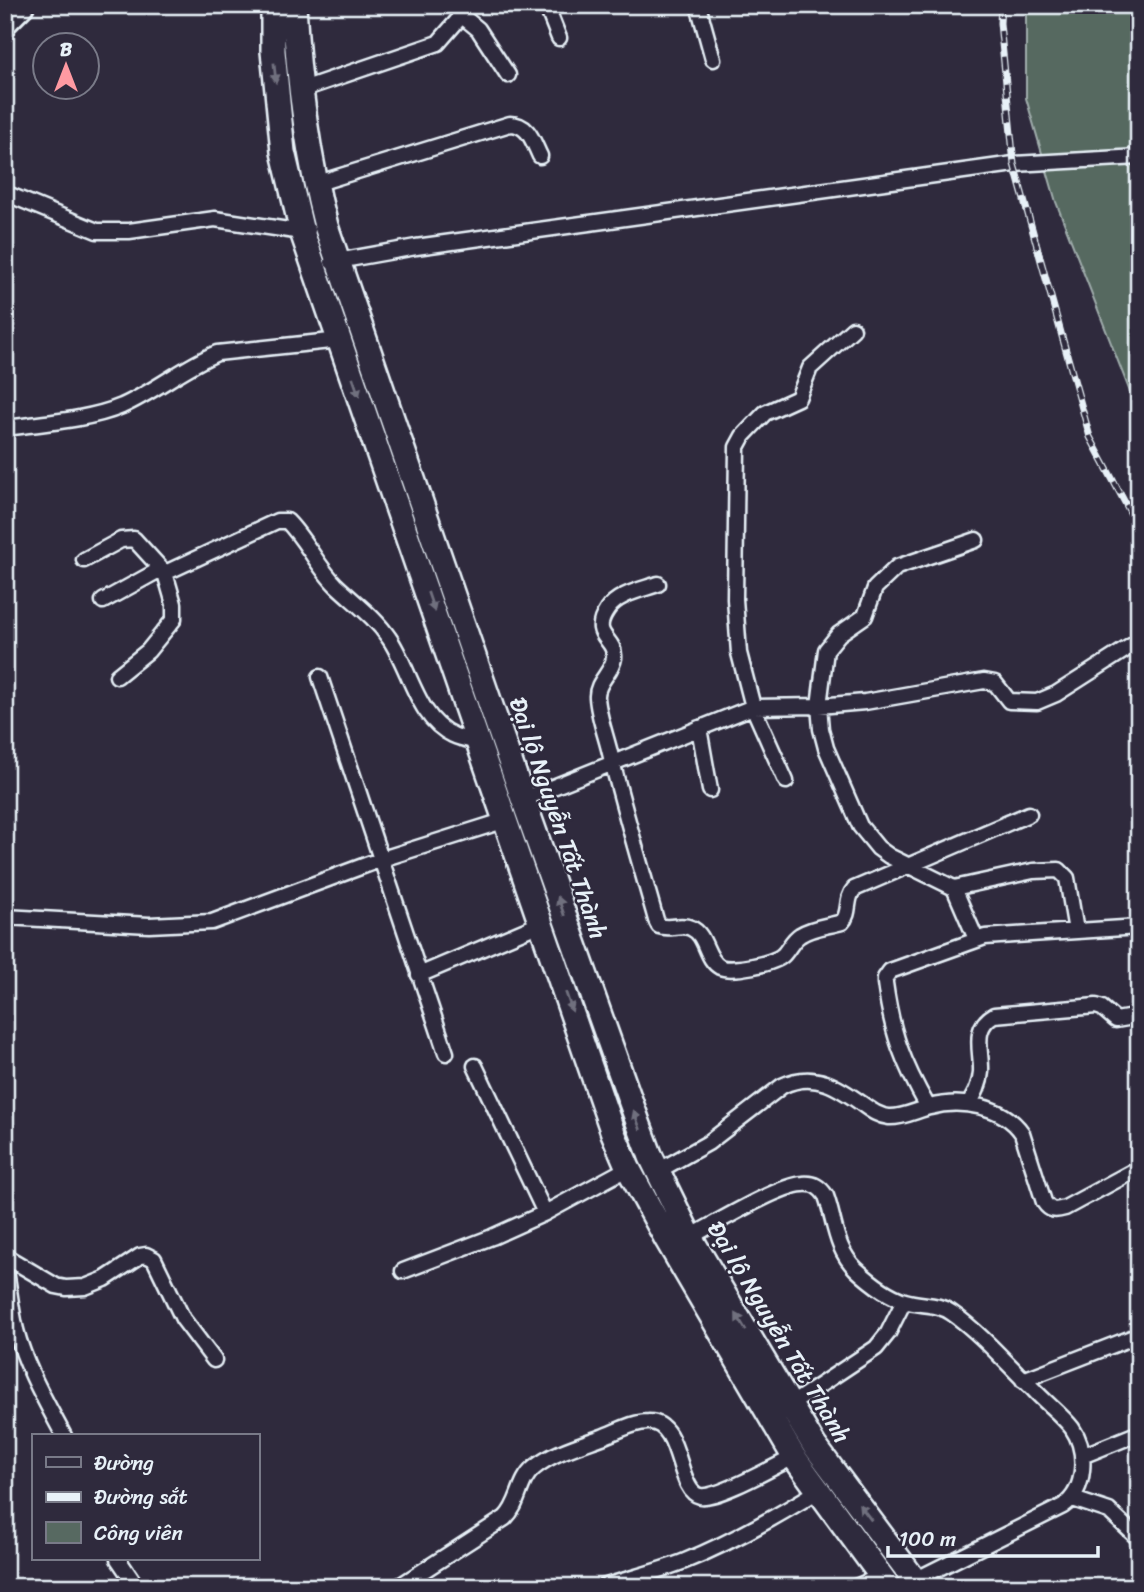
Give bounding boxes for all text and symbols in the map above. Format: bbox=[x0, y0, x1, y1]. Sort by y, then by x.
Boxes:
north arrow bbox=[32, 32, 102, 102]
text: B bbox=[60, 33, 72, 66]
one-way arrow bbox=[270, 63, 281, 85]
one-way arrow bbox=[351, 377, 362, 398]
one-way arrow bbox=[426, 592, 437, 613]
street label: Đại lộ Nguyễn Tất Thành bbox=[497, 691, 619, 945]
one-way arrow bbox=[555, 895, 566, 916]
one-way arrow bbox=[564, 992, 575, 1013]
one-way arrow bbox=[631, 1110, 642, 1131]
street label: Đại lộ Nguyễn Tất Thành bbox=[696, 1212, 862, 1452]
one-way arrow bbox=[735, 1312, 747, 1331]
legend bbox=[32, 1434, 259, 1560]
text: Đường bbox=[94, 1444, 154, 1482]
text: Đường sắt bbox=[94, 1478, 188, 1516]
one-way arrow bbox=[858, 1503, 872, 1522]
text: Công viên bbox=[94, 1514, 183, 1552]
scale bar bbox=[888, 1515, 1098, 1559]
text: 100 m bbox=[899, 1520, 956, 1558]

